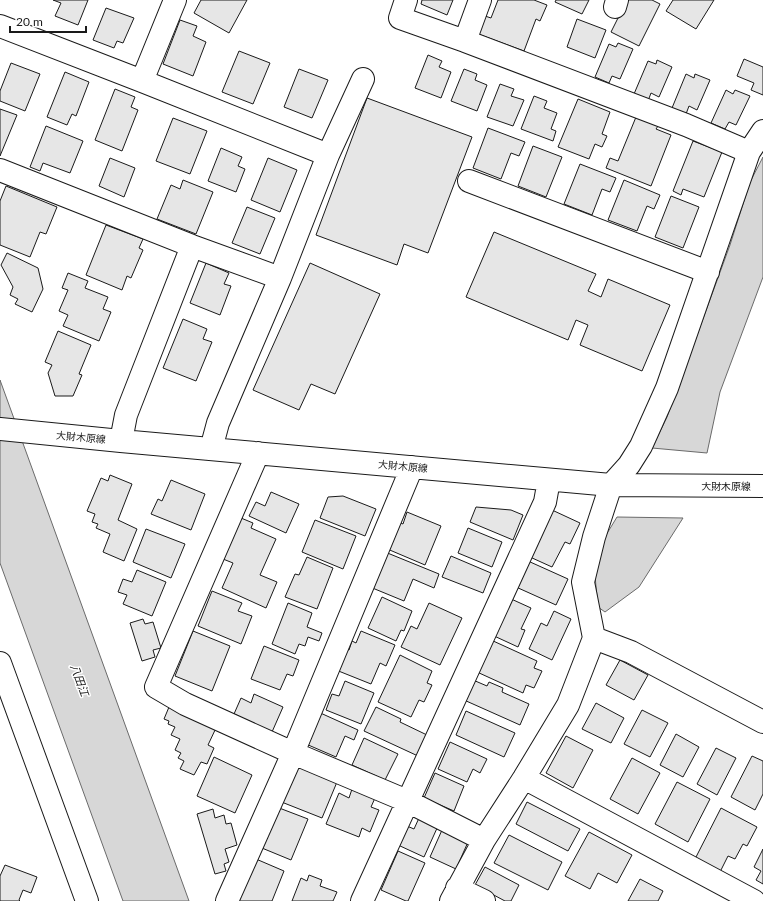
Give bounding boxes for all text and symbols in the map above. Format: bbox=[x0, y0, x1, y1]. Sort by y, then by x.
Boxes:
scale bar bbox=[10, 8, 86, 34]
text: 20 m bbox=[16, 14, 43, 29]
street label: 大財木原線 bbox=[56, 429, 106, 445]
street label: 大財木原線 bbox=[378, 458, 428, 474]
street label: 大財木原線 bbox=[701, 480, 751, 492]
water label: 八田江 bbox=[68, 662, 92, 699]

